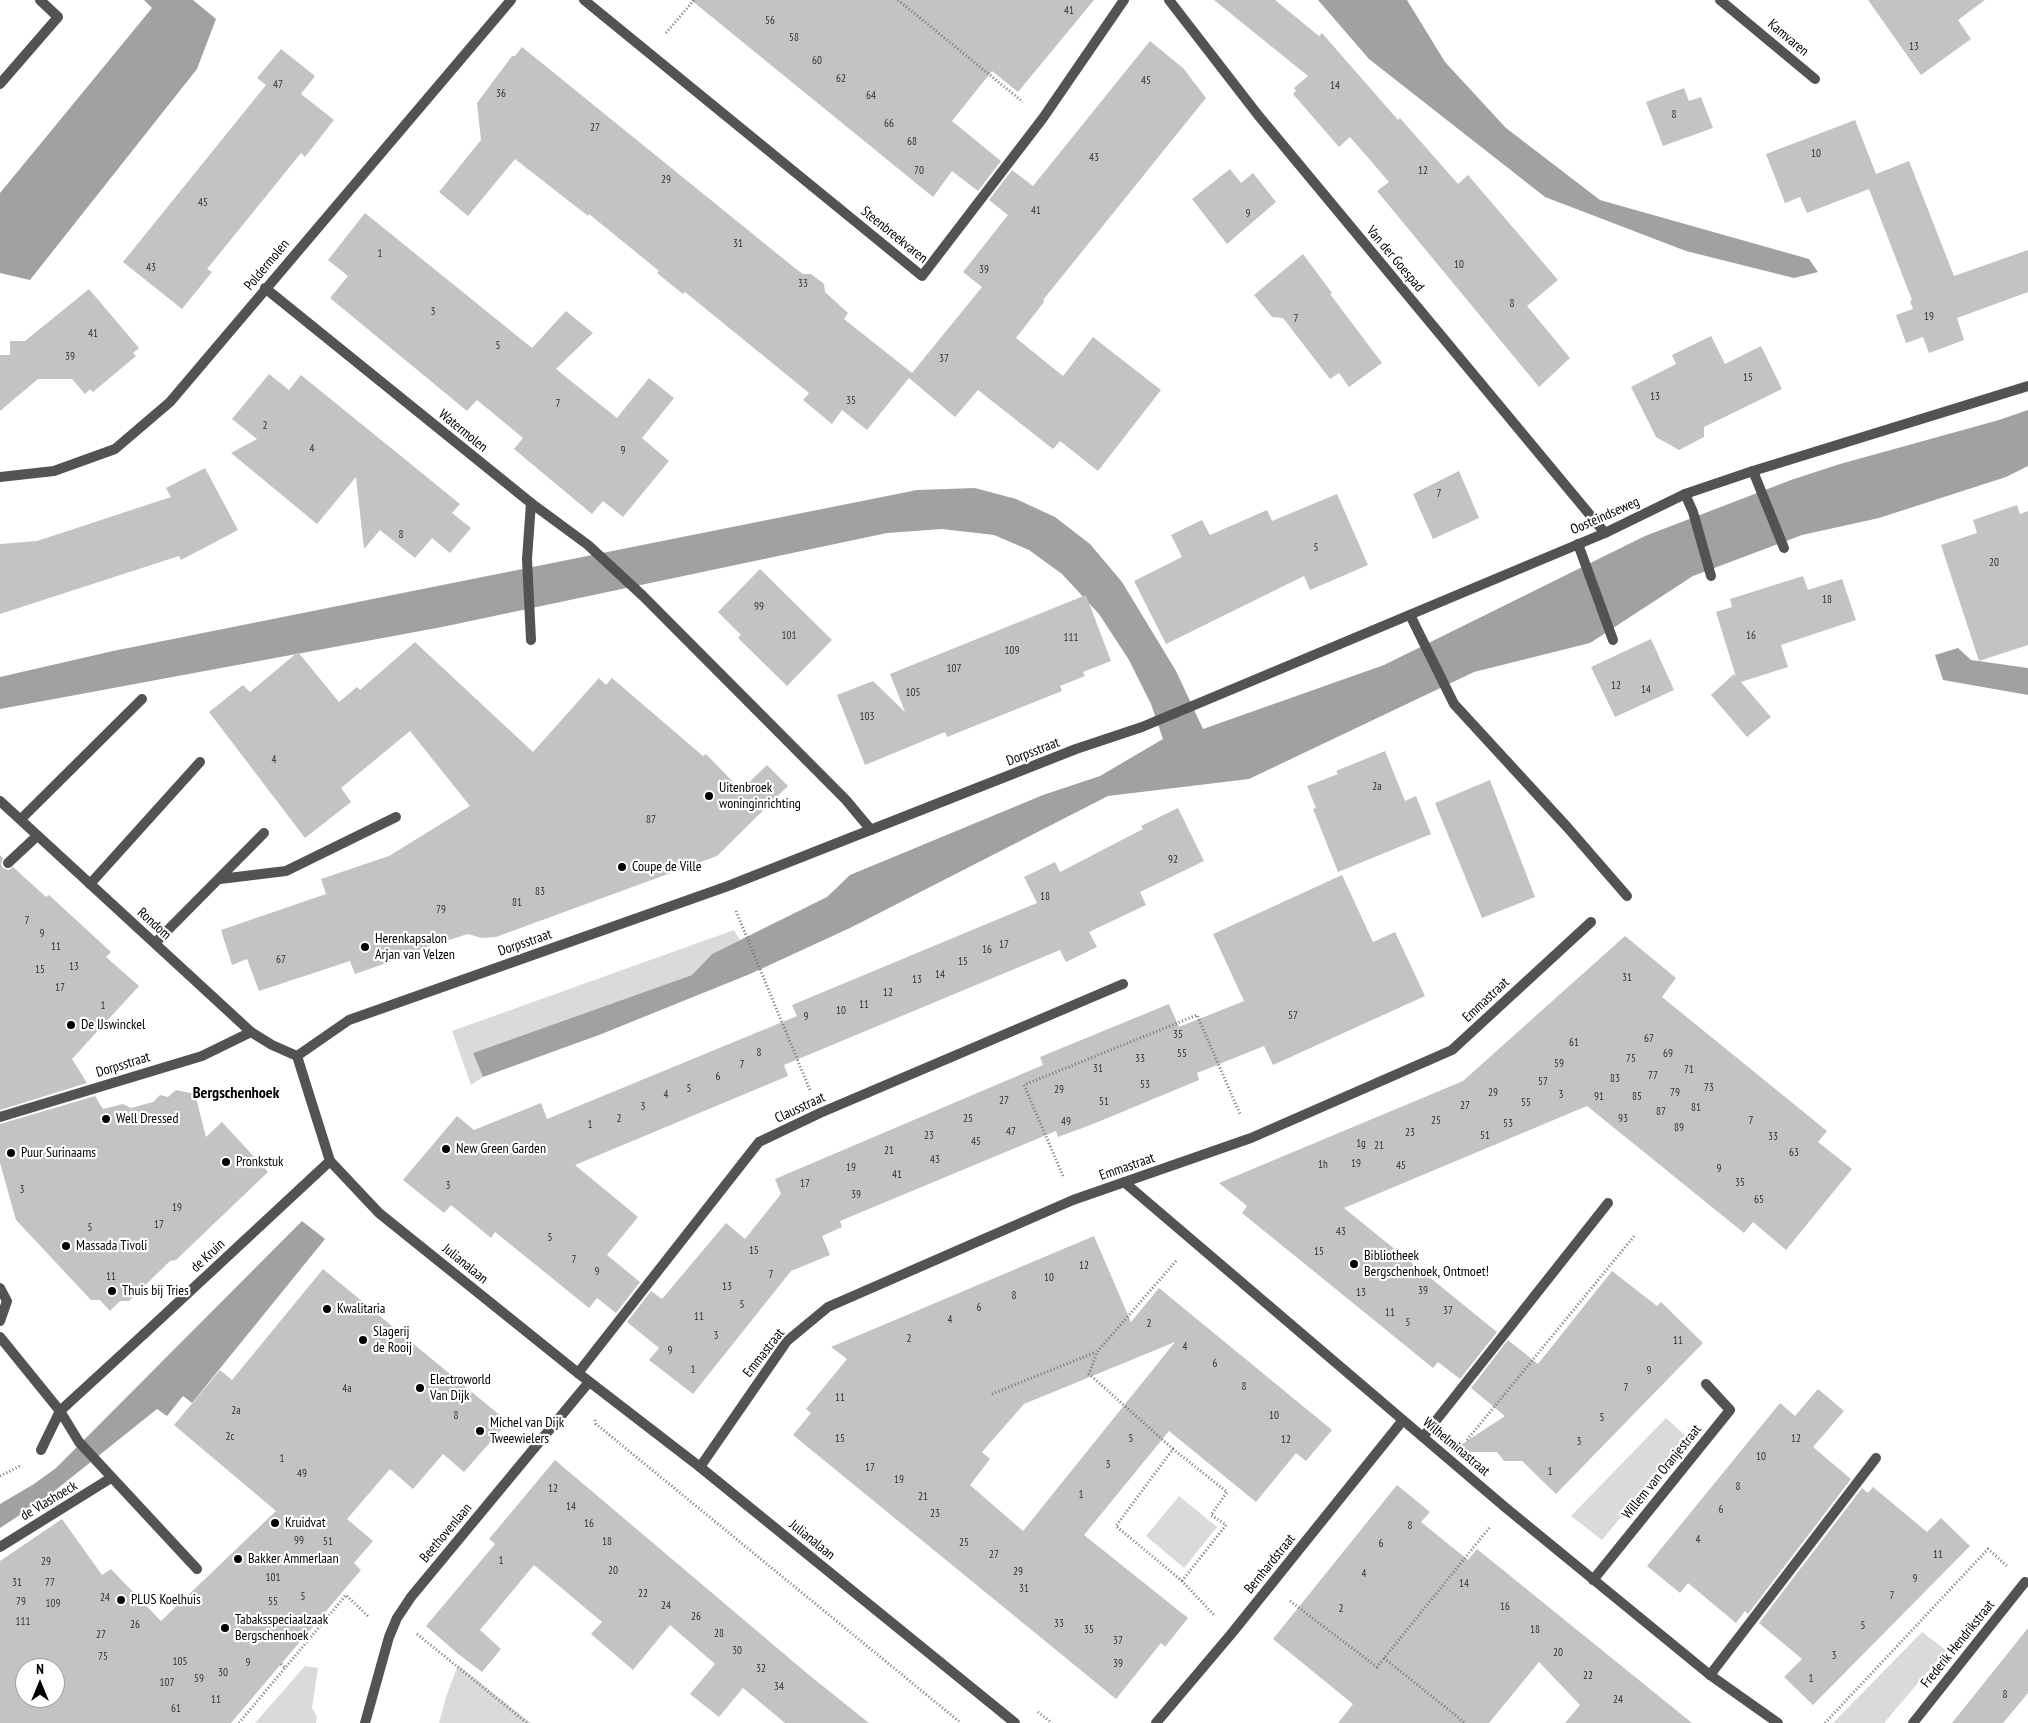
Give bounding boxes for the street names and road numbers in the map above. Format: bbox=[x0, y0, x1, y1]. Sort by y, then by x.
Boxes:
street label: Kamvaren bbox=[1764, 16, 1812, 60]
street label: Steenbreekvaren bbox=[857, 203, 931, 267]
street label: Van der Goespad bbox=[1363, 223, 1427, 295]
street label: Poldermolen bbox=[241, 236, 293, 294]
street label: Watermolen bbox=[435, 406, 491, 456]
street label: Oosteindseweg bbox=[1568, 493, 1642, 539]
street label: Dorpsstraat bbox=[1004, 734, 1062, 770]
street label: Rondom bbox=[134, 905, 174, 943]
street label: Dorpsstraat bbox=[496, 926, 554, 960]
street label: Emmastraat bbox=[1459, 974, 1513, 1026]
street label: Dorpsstraat bbox=[94, 1049, 152, 1081]
street label: Clausstraat bbox=[772, 1089, 828, 1127]
street label: Emmastraat bbox=[1097, 1150, 1157, 1184]
street label: de Kruin bbox=[187, 1236, 229, 1276]
street label: Julianalaan bbox=[439, 1241, 491, 1287]
street label: Emmastraat bbox=[740, 1325, 788, 1381]
street label: Wilhelminastraat bbox=[1419, 1414, 1493, 1480]
street label: Willem van Oranjestraat bbox=[1619, 1421, 1705, 1523]
street label: de Vlashoeck bbox=[18, 1478, 80, 1524]
street label: Beethovenlaan bbox=[416, 1500, 476, 1566]
street label: Julianalaan bbox=[786, 1517, 838, 1563]
street label: Bernhardstraat bbox=[1241, 1531, 1299, 1597]
street label: Frederik Hendrikstraat bbox=[1918, 1597, 1998, 1691]

